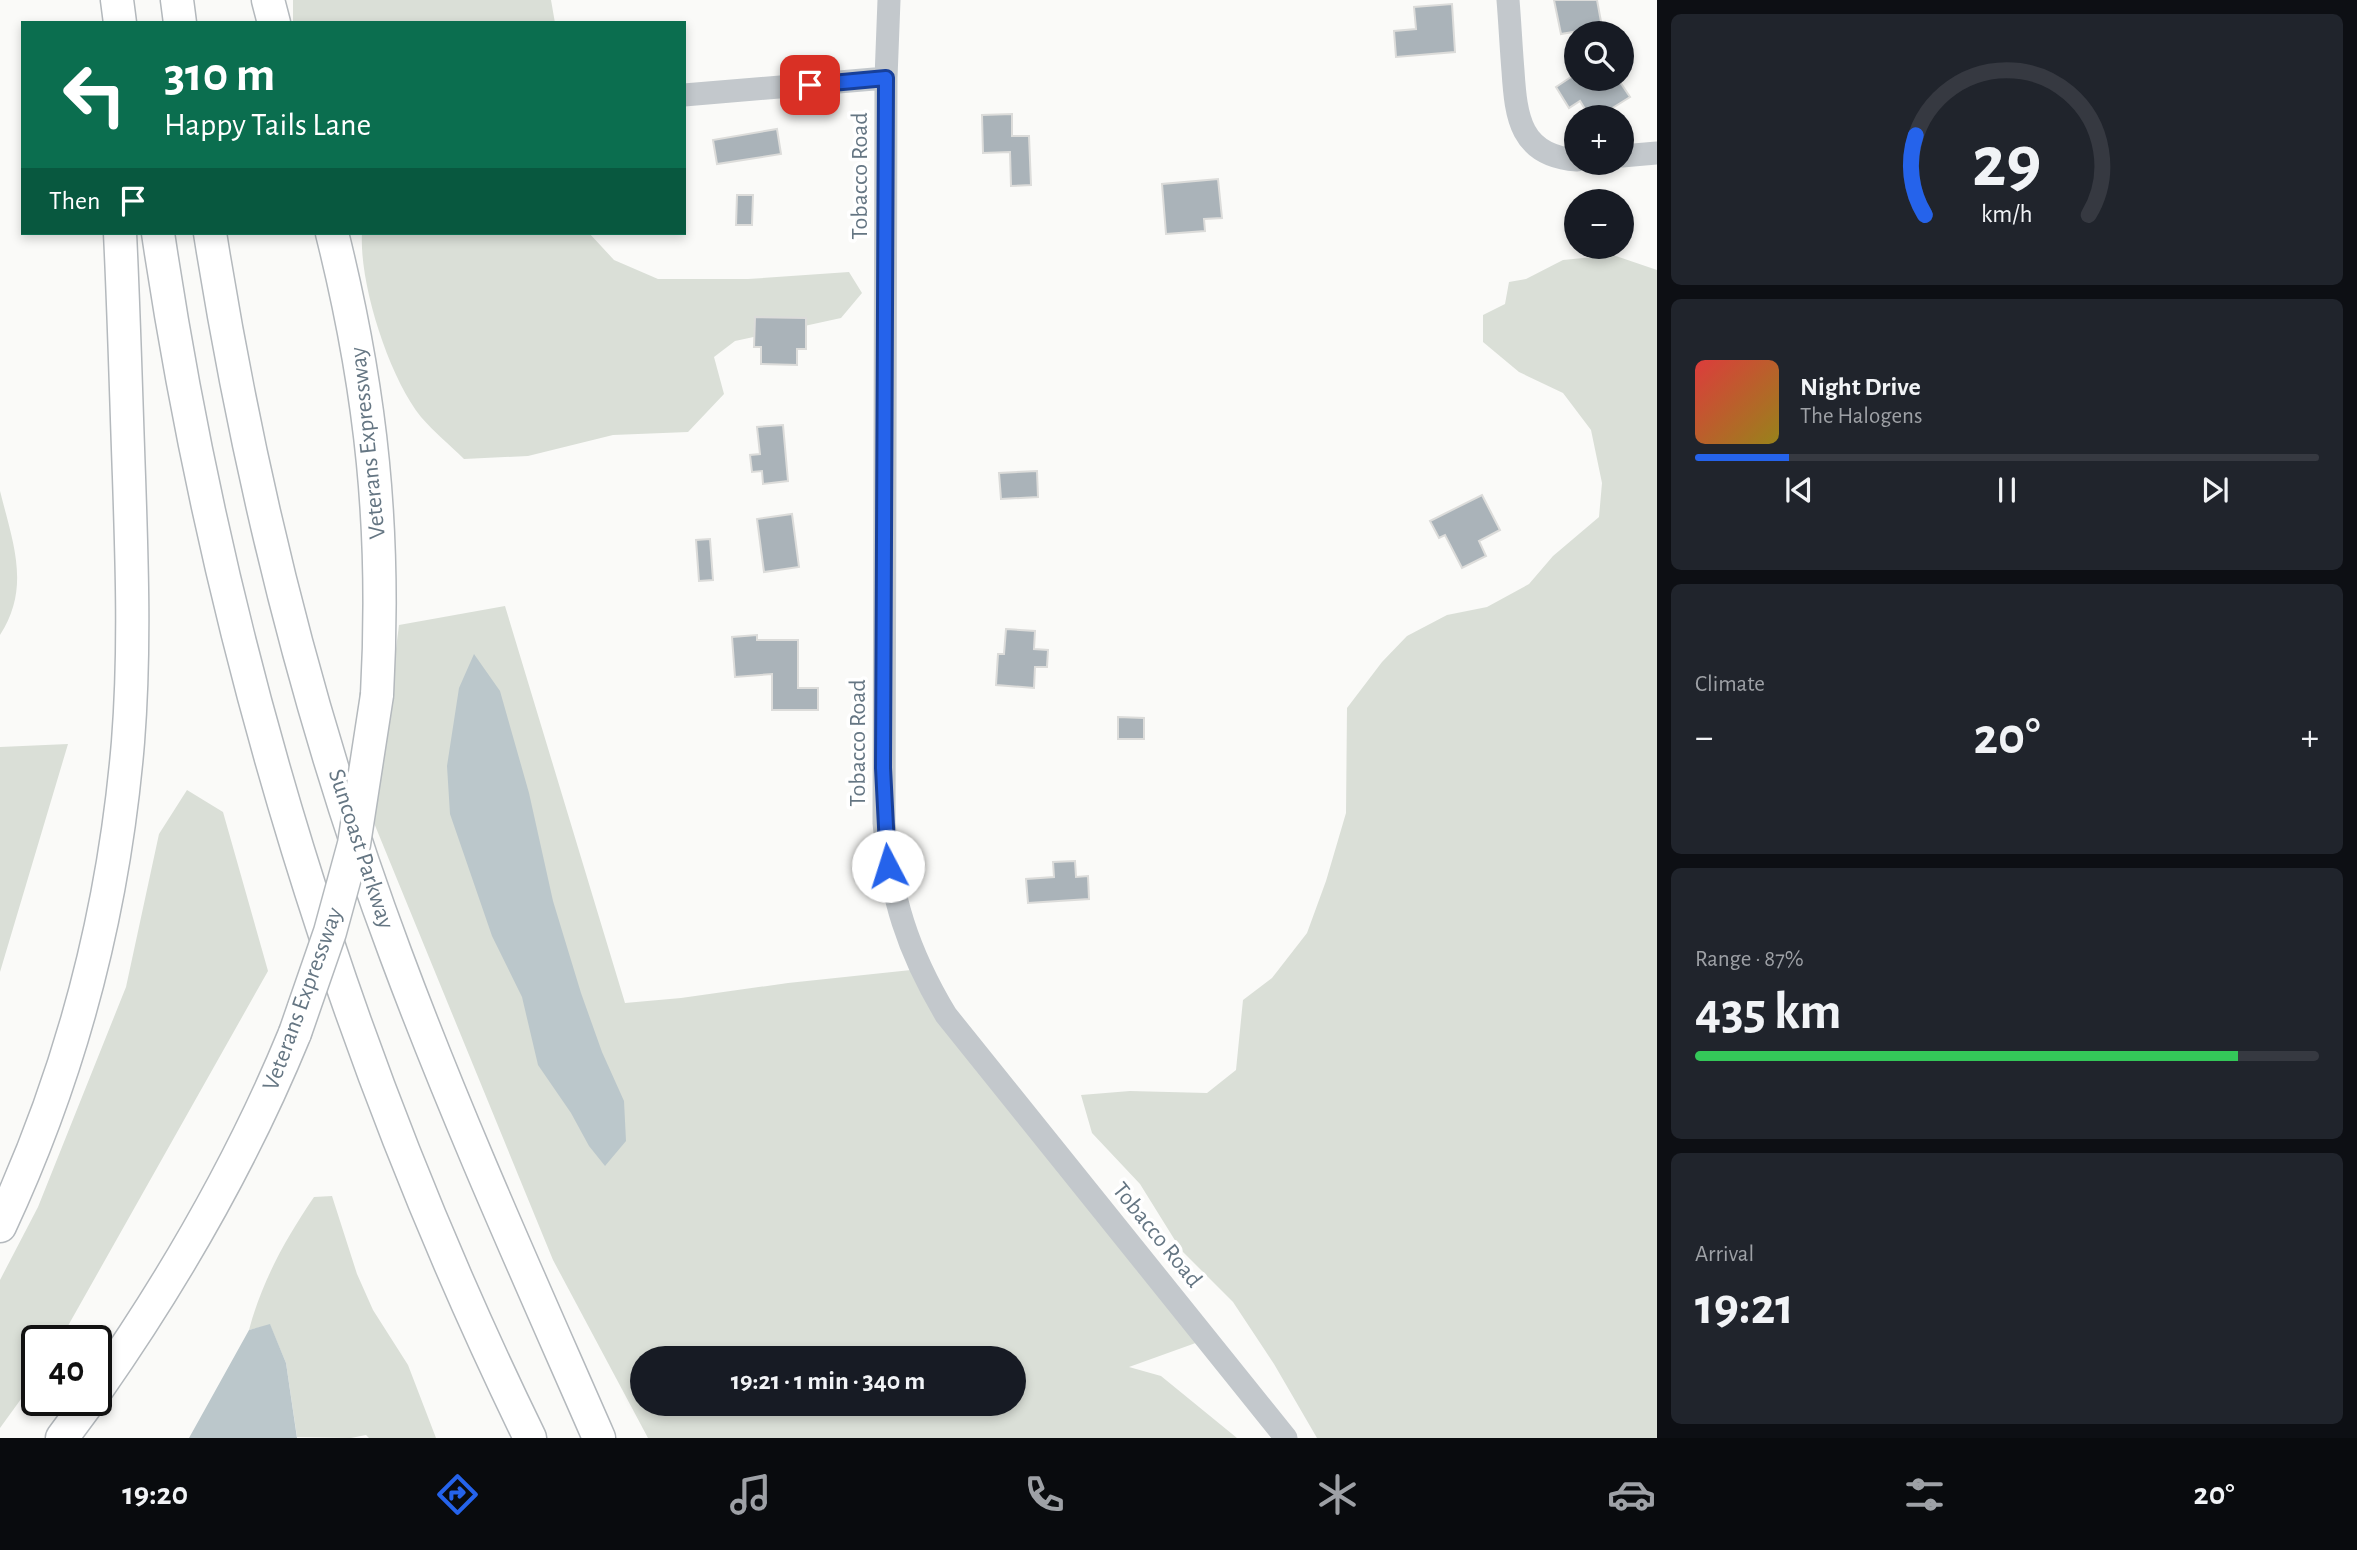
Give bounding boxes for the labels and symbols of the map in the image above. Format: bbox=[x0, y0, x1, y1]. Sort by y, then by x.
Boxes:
pin bbox=[780, 55, 840, 115]
street label: Tobacco Road bbox=[848, 112, 872, 240]
street label: Veterans Expressway bbox=[346, 346, 390, 540]
street label: Tobacco Road bbox=[846, 679, 870, 807]
street label: Suncoast Parkway bbox=[324, 766, 398, 932]
position arrow bbox=[851, 829, 925, 903]
street label: Veterans Expressway bbox=[259, 904, 347, 1094]
street label: Tobacco Road bbox=[1108, 1178, 1206, 1292]
speed limit sign: 40 bbox=[21, 1325, 112, 1416]

